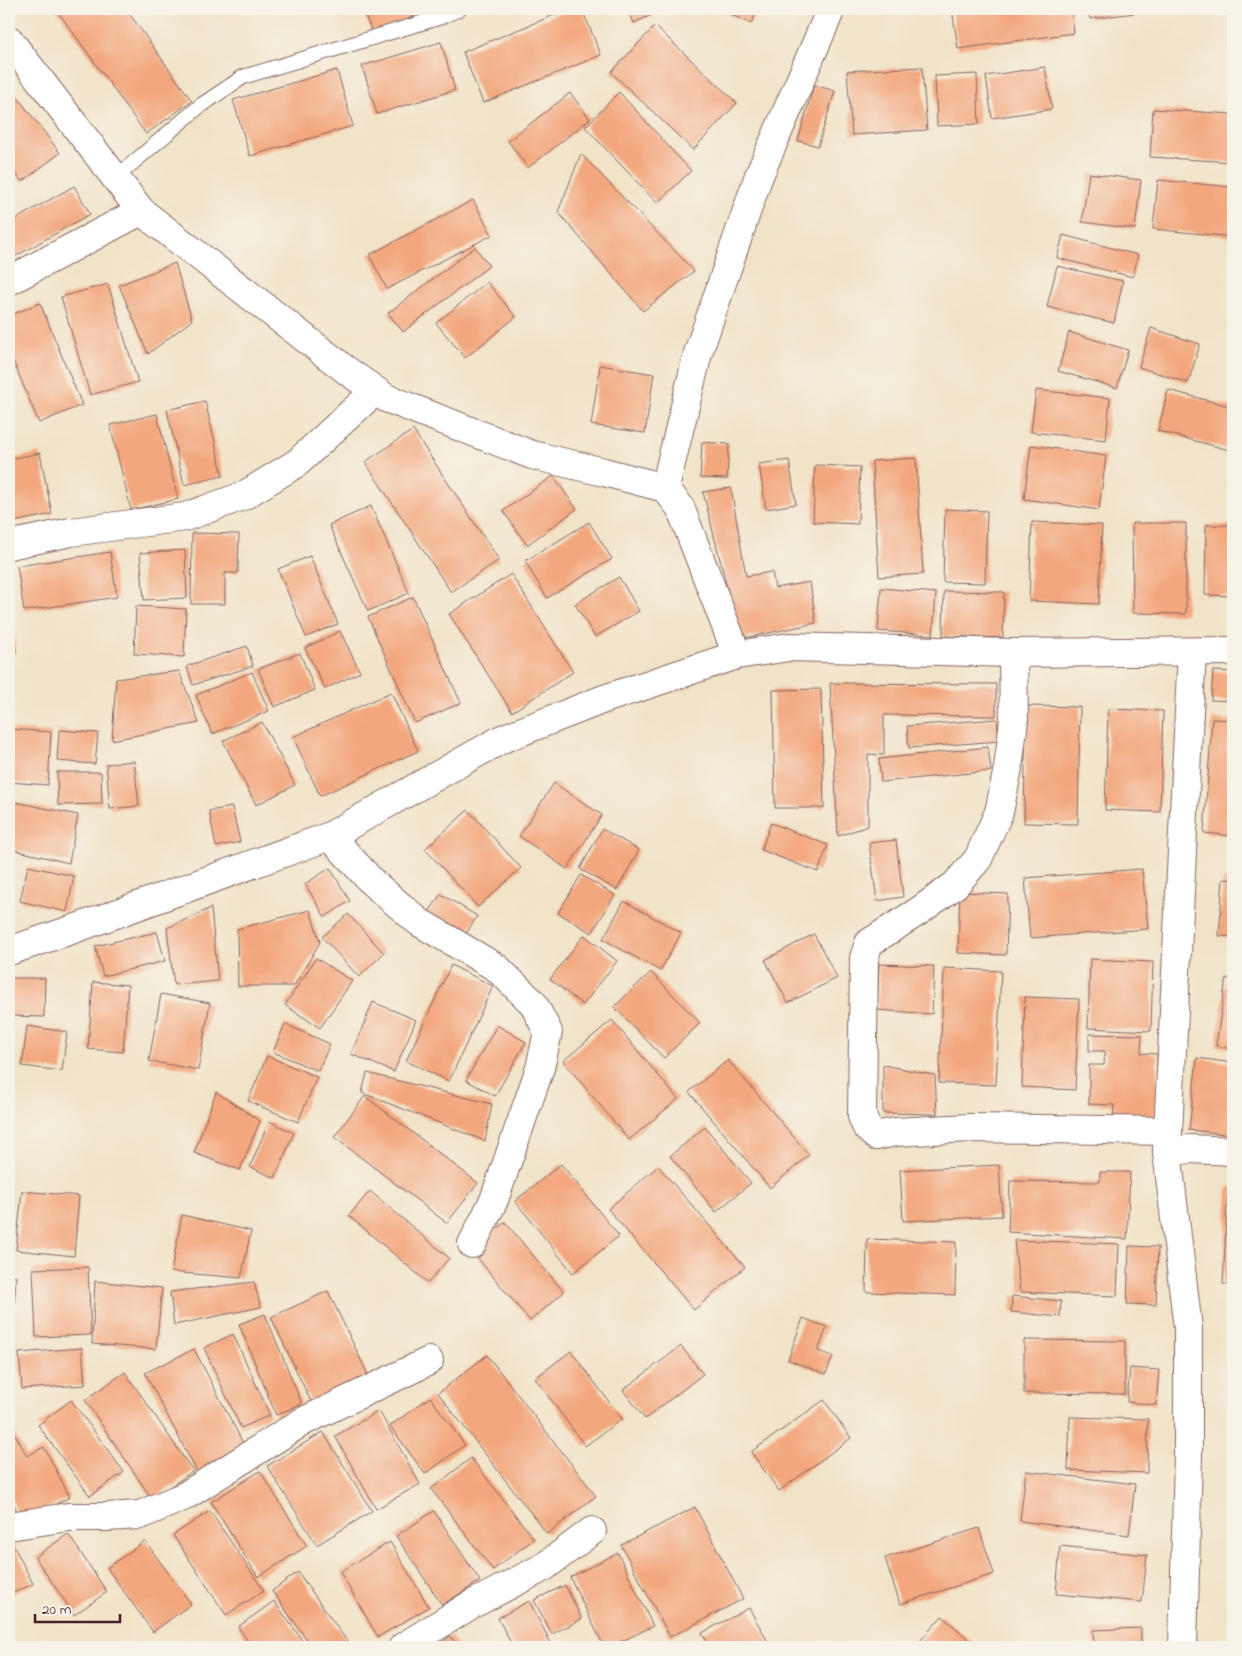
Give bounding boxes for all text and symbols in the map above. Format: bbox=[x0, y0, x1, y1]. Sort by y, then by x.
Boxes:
scale bar bbox=[35, 1591, 120, 1623]
text: 20 m bbox=[42, 1599, 72, 1621]

